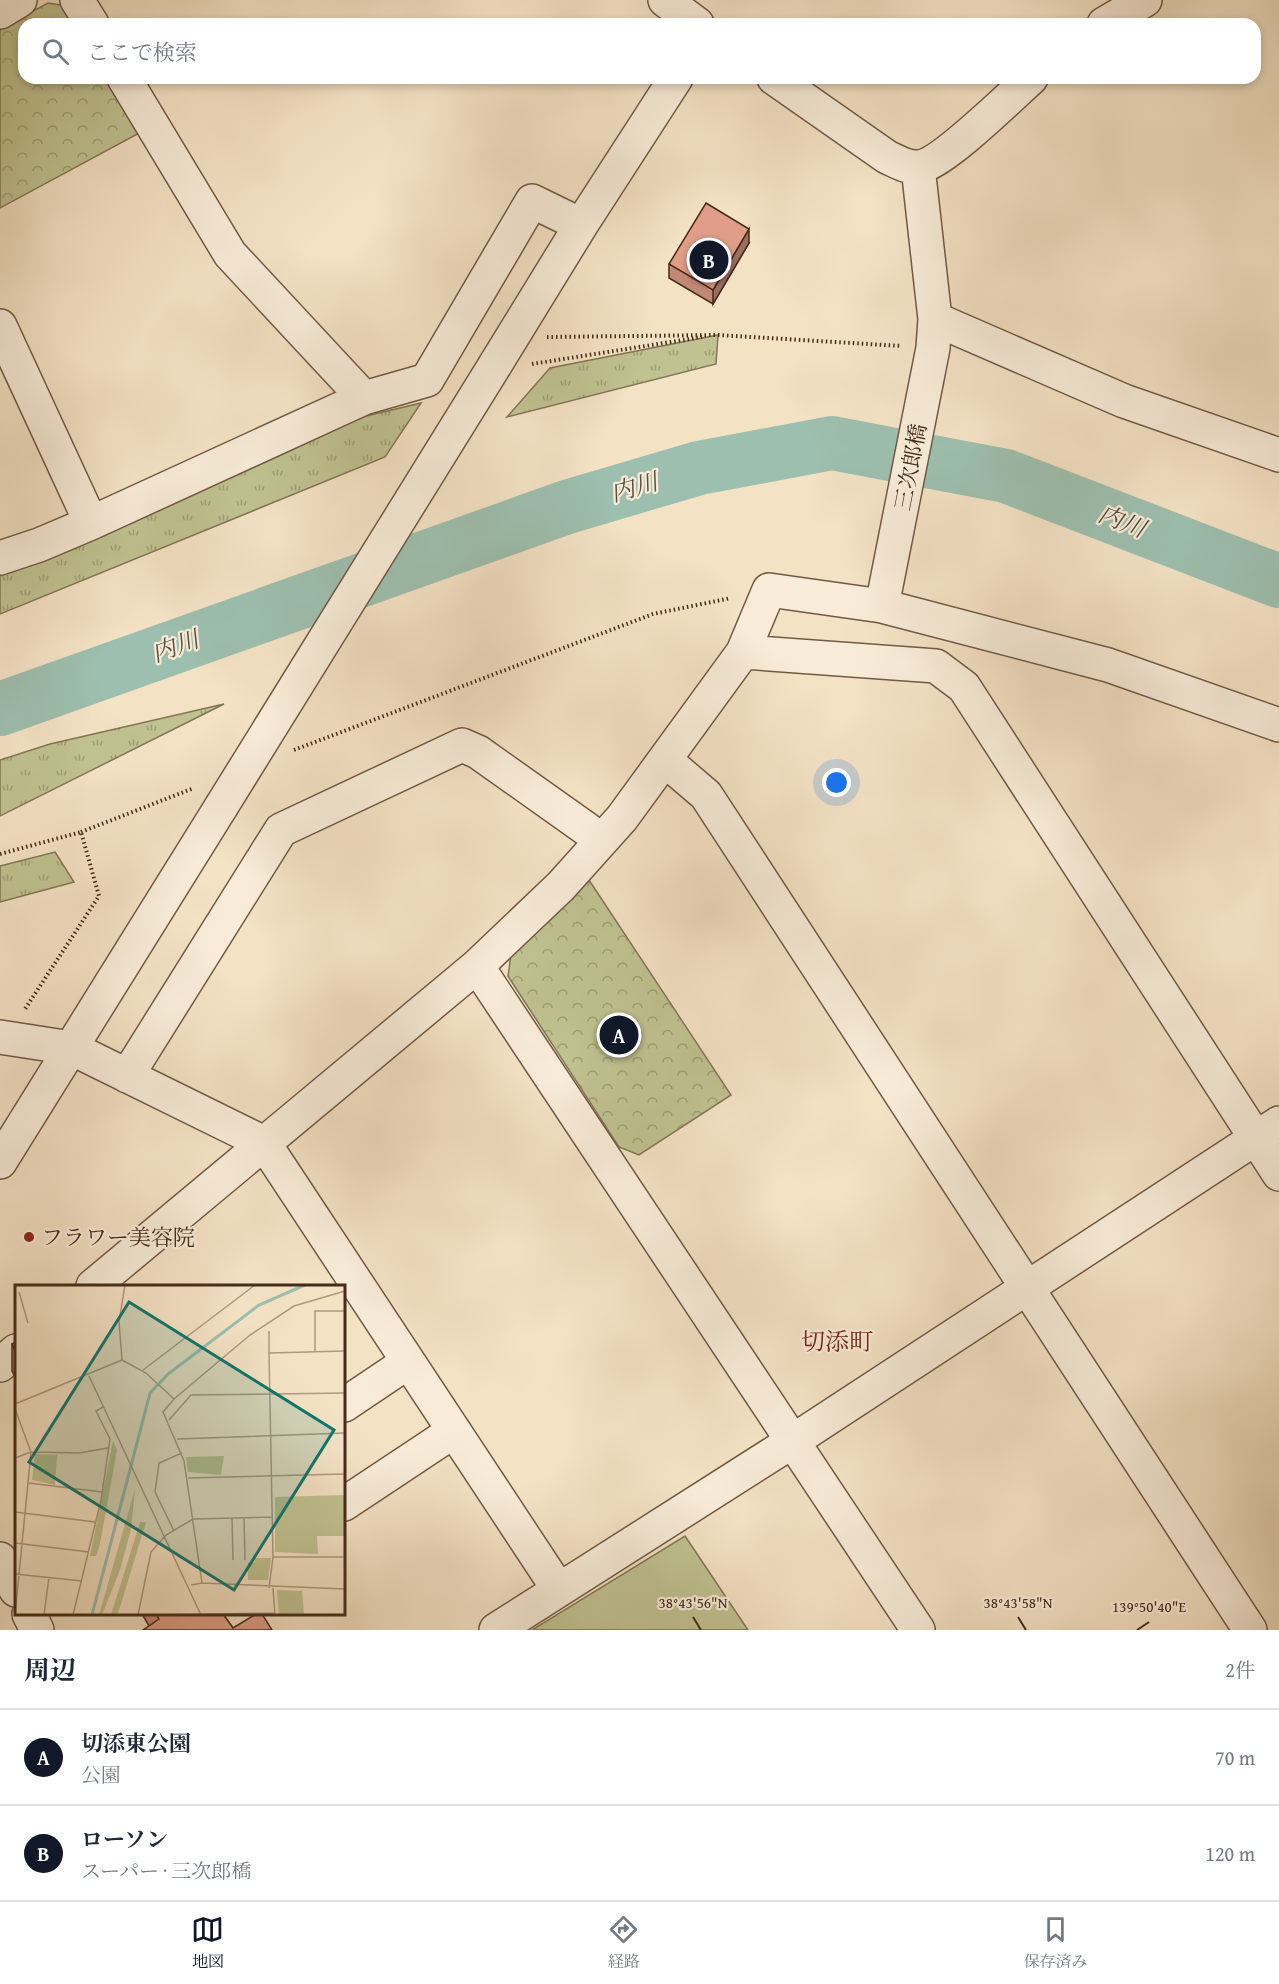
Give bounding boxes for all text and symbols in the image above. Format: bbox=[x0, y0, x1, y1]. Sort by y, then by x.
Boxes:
search box bbox=[18, 18, 1261, 84]
icon: search bbox=[39, 35, 72, 68]
text: ここで検索 bbox=[87, 36, 197, 68]
pin: B bbox=[690, 238, 728, 282]
street label: 三次郎橋 bbox=[886, 421, 934, 513]
water label: 内川 bbox=[606, 463, 665, 510]
water label: 内川 bbox=[1093, 496, 1153, 547]
water label: 内川 bbox=[146, 620, 206, 671]
your location bbox=[822, 768, 851, 797]
pin: A bbox=[600, 1012, 638, 1058]
place label: フラワー美容院 bbox=[41, 1221, 195, 1253]
marker: フラワー美容院 bbox=[22, 1230, 36, 1244]
inset map bbox=[15, 1285, 345, 1615]
district label: 切添町 bbox=[801, 1324, 873, 1359]
text: 38°43'56"N bbox=[659, 1592, 728, 1613]
text: 38°43'58"N bbox=[984, 1592, 1053, 1613]
text: 139°50'40"E bbox=[1112, 1596, 1186, 1617]
text: 周辺 bbox=[24, 1650, 76, 1689]
text: 2件 bbox=[1225, 1655, 1255, 1684]
text: 切添東公園 bbox=[81, 1727, 191, 1759]
text: A bbox=[37, 1743, 50, 1772]
text: 70 m bbox=[1215, 1743, 1255, 1772]
text: 公園 bbox=[81, 1760, 121, 1789]
text: ローソン bbox=[81, 1823, 168, 1855]
text: B bbox=[37, 1839, 50, 1868]
text: 120 m bbox=[1205, 1839, 1255, 1868]
text: スーパー · 三次郎橋 bbox=[81, 1856, 251, 1885]
tab: 地図 bbox=[191, 1913, 224, 1973]
tab: 経路 bbox=[607, 1913, 640, 1973]
tab: 保存済み bbox=[1023, 1913, 1087, 1973]

